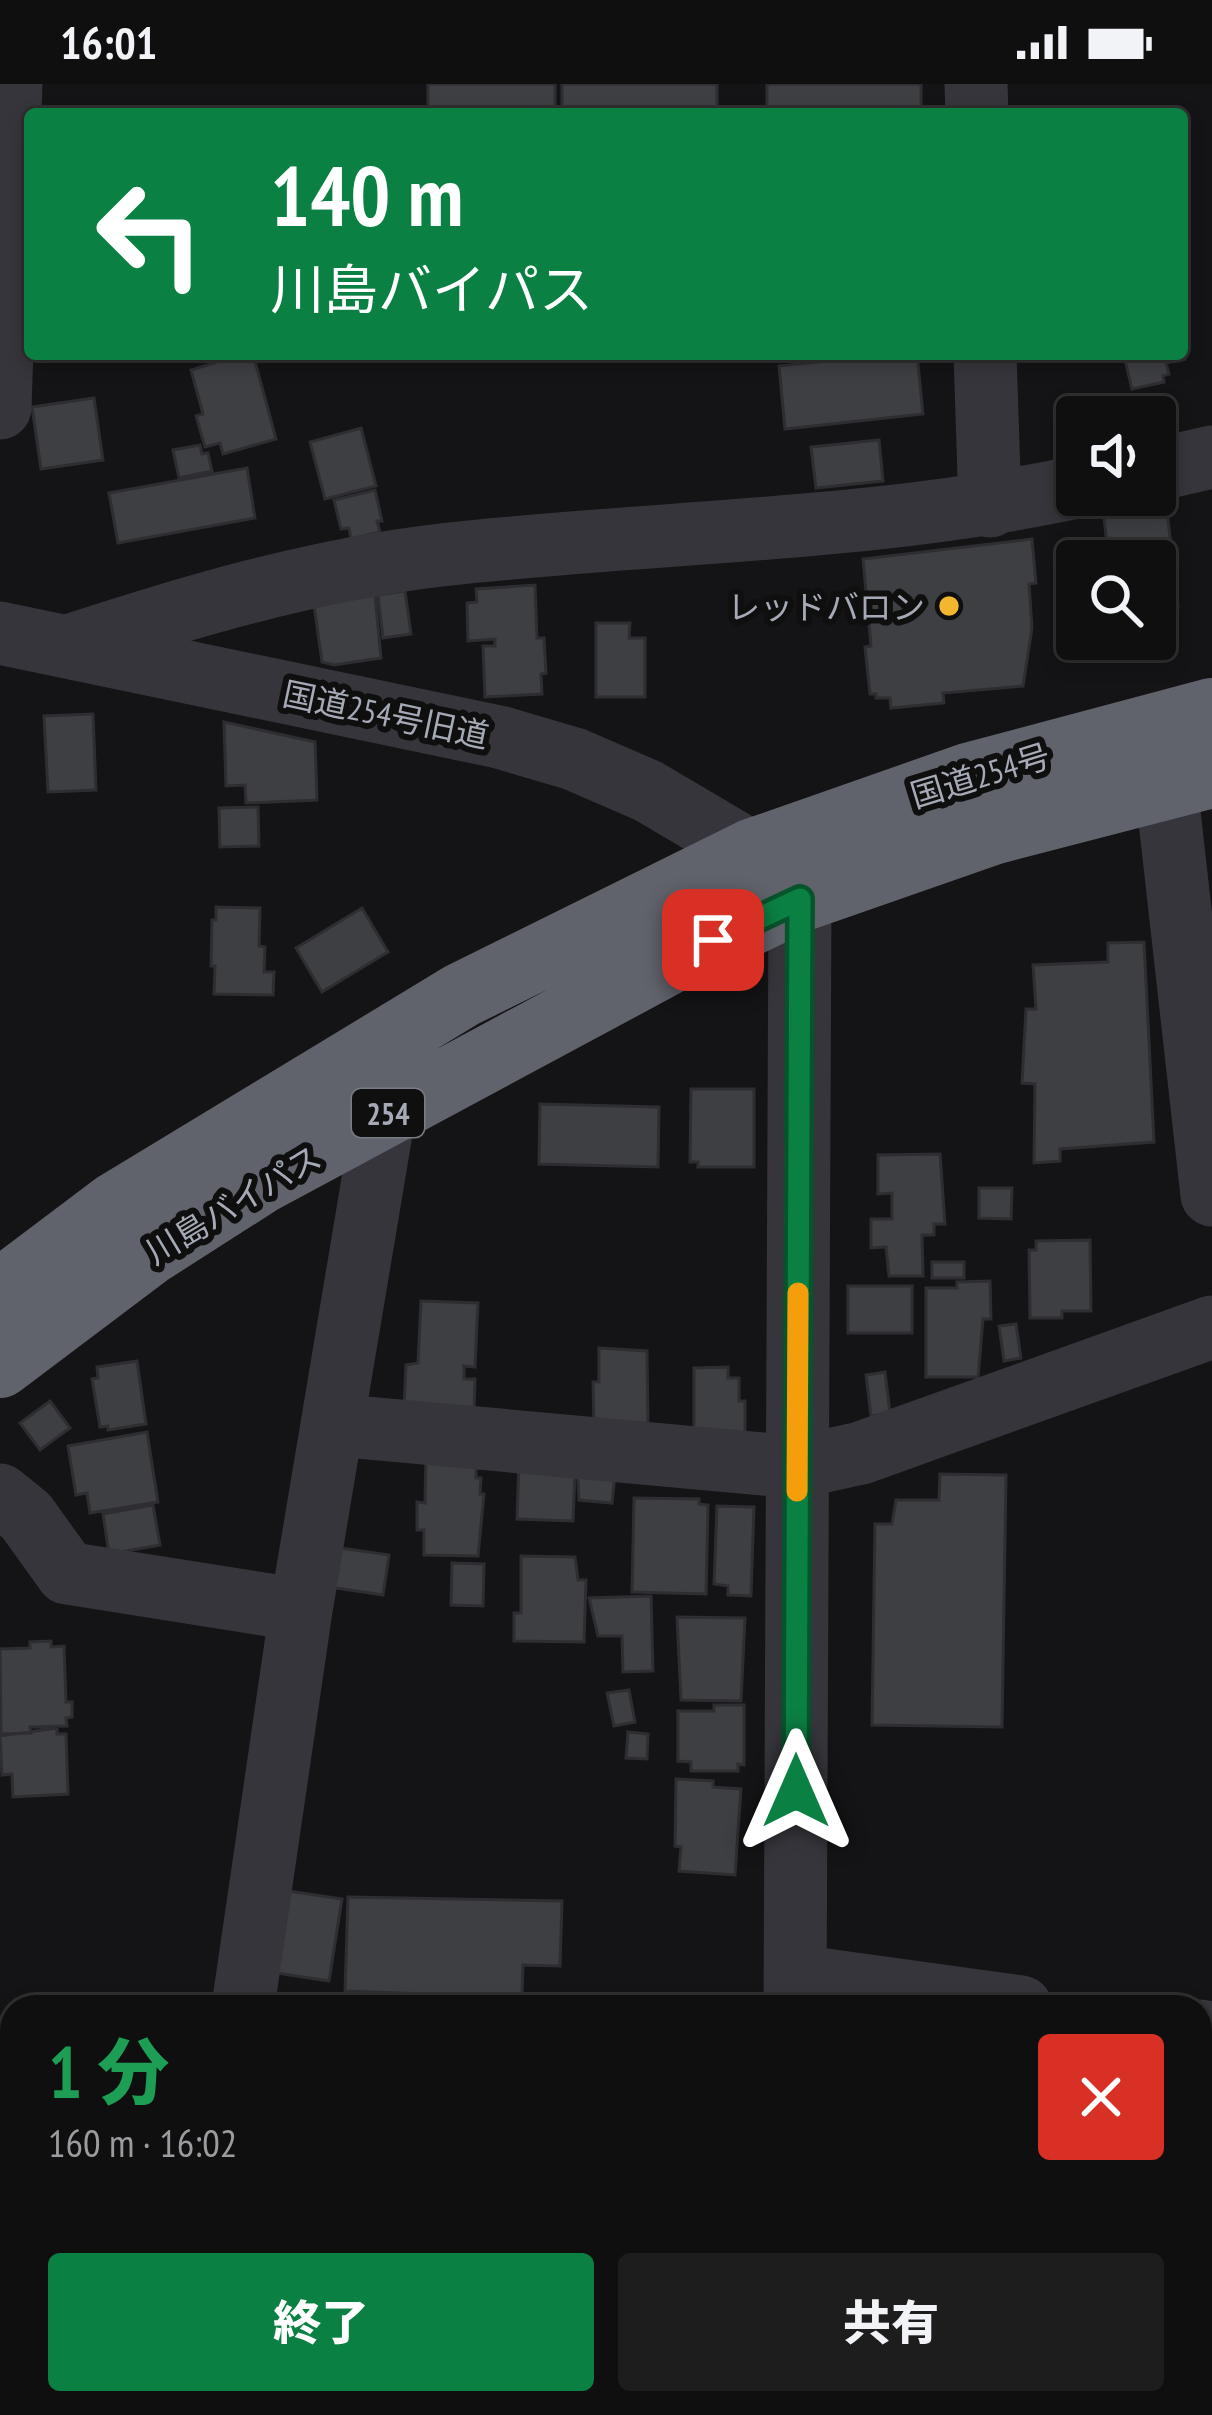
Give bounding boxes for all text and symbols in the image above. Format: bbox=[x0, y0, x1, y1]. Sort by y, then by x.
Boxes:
text: 16:01 bbox=[60, 13, 157, 71]
text: 140 m bbox=[270, 140, 463, 249]
icon: left bbox=[72, 156, 228, 312]
text: 川島バイパス bbox=[270, 254, 593, 324]
map controls bbox=[1056, 396, 1176, 660]
button: sound bbox=[1056, 396, 1176, 516]
button: search bbox=[1056, 540, 1176, 660]
place label: レッドバロン bbox=[727, 585, 925, 628]
marker: レッドバロン bbox=[936, 593, 962, 619]
street label: 国道254号旧道 bbox=[279, 671, 493, 757]
street label: 国道254号 bbox=[905, 733, 1055, 817]
pin bbox=[662, 889, 764, 991]
icon: arrive bbox=[680, 907, 746, 973]
road number: 254 bbox=[352, 1089, 424, 1137]
street label: 川島バイパス bbox=[137, 1135, 329, 1273]
position arrow bbox=[733, 1728, 859, 1854]
text: 1 分 bbox=[48, 2025, 169, 2118]
button: close bbox=[1038, 2034, 1164, 2160]
text: 160 m · 16:02 bbox=[48, 2117, 237, 2168]
button: 終了 bbox=[48, 2253, 594, 2391]
button: 共有 bbox=[618, 2253, 1164, 2391]

